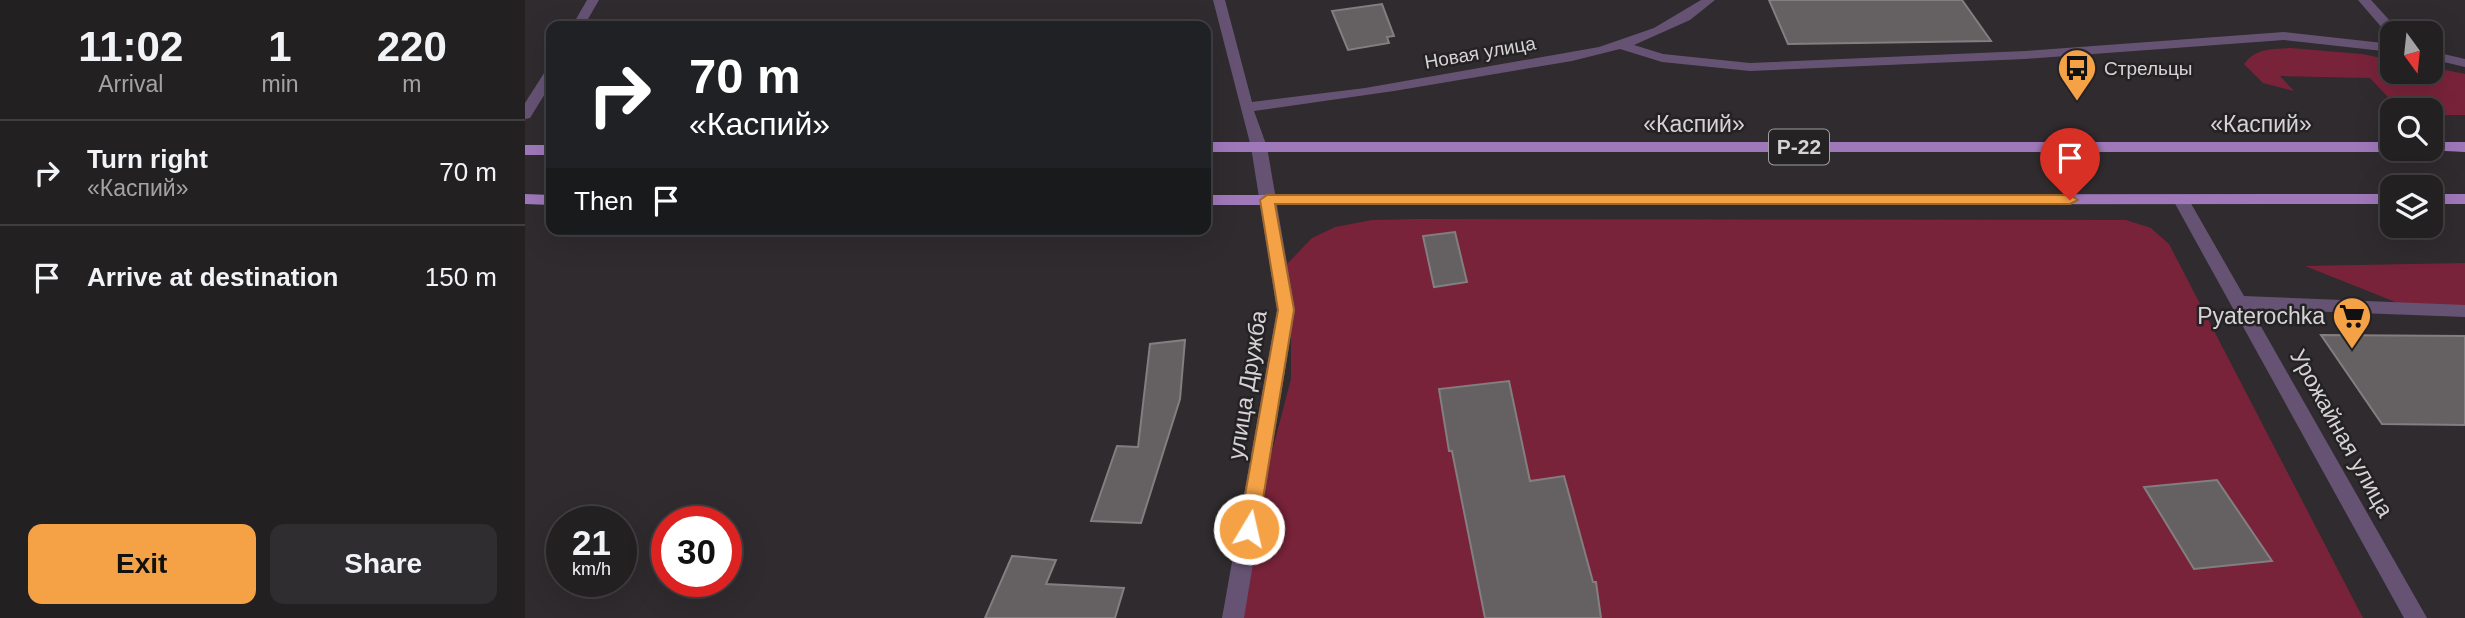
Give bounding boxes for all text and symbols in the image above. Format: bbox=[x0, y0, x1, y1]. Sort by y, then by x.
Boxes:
north arrow bbox=[2380, 21, 2443, 84]
map controls bbox=[2380, 21, 2443, 238]
text: 11:02 bbox=[78, 23, 183, 70]
text: 1 bbox=[268, 23, 292, 70]
text: 220 bbox=[377, 23, 447, 70]
street label: Новая улица bbox=[1423, 32, 1538, 73]
bus stop icon: Стрельцы bbox=[2056, 47, 2098, 102]
icon: right bbox=[574, 49, 665, 140]
text: 70 m bbox=[689, 49, 801, 103]
place label: Стрельцы bbox=[2104, 58, 2192, 79]
text: Arrival bbox=[98, 71, 163, 97]
text: min bbox=[261, 71, 299, 97]
text: m bbox=[402, 71, 421, 97]
button: search bbox=[2380, 98, 2443, 161]
text: «Каспий» bbox=[689, 106, 830, 142]
street label: «Каспий» bbox=[1643, 111, 1745, 137]
street label: «Каспий» bbox=[2210, 111, 2312, 137]
pin bbox=[2040, 128, 2100, 200]
road number: Р-22 bbox=[1769, 130, 1829, 164]
icon: arrive bbox=[2051, 139, 2089, 177]
text: Turn right bbox=[87, 144, 208, 174]
icon: right bbox=[28, 154, 66, 192]
text: 70 m bbox=[439, 157, 497, 187]
text: «Каспий» bbox=[87, 175, 188, 201]
button: layers bbox=[2380, 175, 2443, 238]
icon: arrive bbox=[647, 182, 685, 220]
text: Then bbox=[574, 186, 633, 216]
icon: arrive bbox=[28, 259, 66, 297]
text: Arrive at destination bbox=[87, 262, 338, 292]
text: 150 m bbox=[425, 262, 497, 292]
supermarket icon: Pyaterochka bbox=[2331, 295, 2373, 350]
place label: Pyaterochka bbox=[2197, 303, 2325, 329]
street label: улица Дружба bbox=[1222, 308, 1272, 461]
street label: Урожайная улица bbox=[2285, 345, 2399, 521]
position arrow bbox=[1212, 492, 1286, 566]
speed limit sign: 30 bbox=[651, 506, 742, 597]
text: 21 bbox=[572, 523, 611, 562]
button: Exit bbox=[28, 524, 256, 604]
button: Share bbox=[270, 524, 497, 604]
text: km/h bbox=[572, 559, 611, 579]

